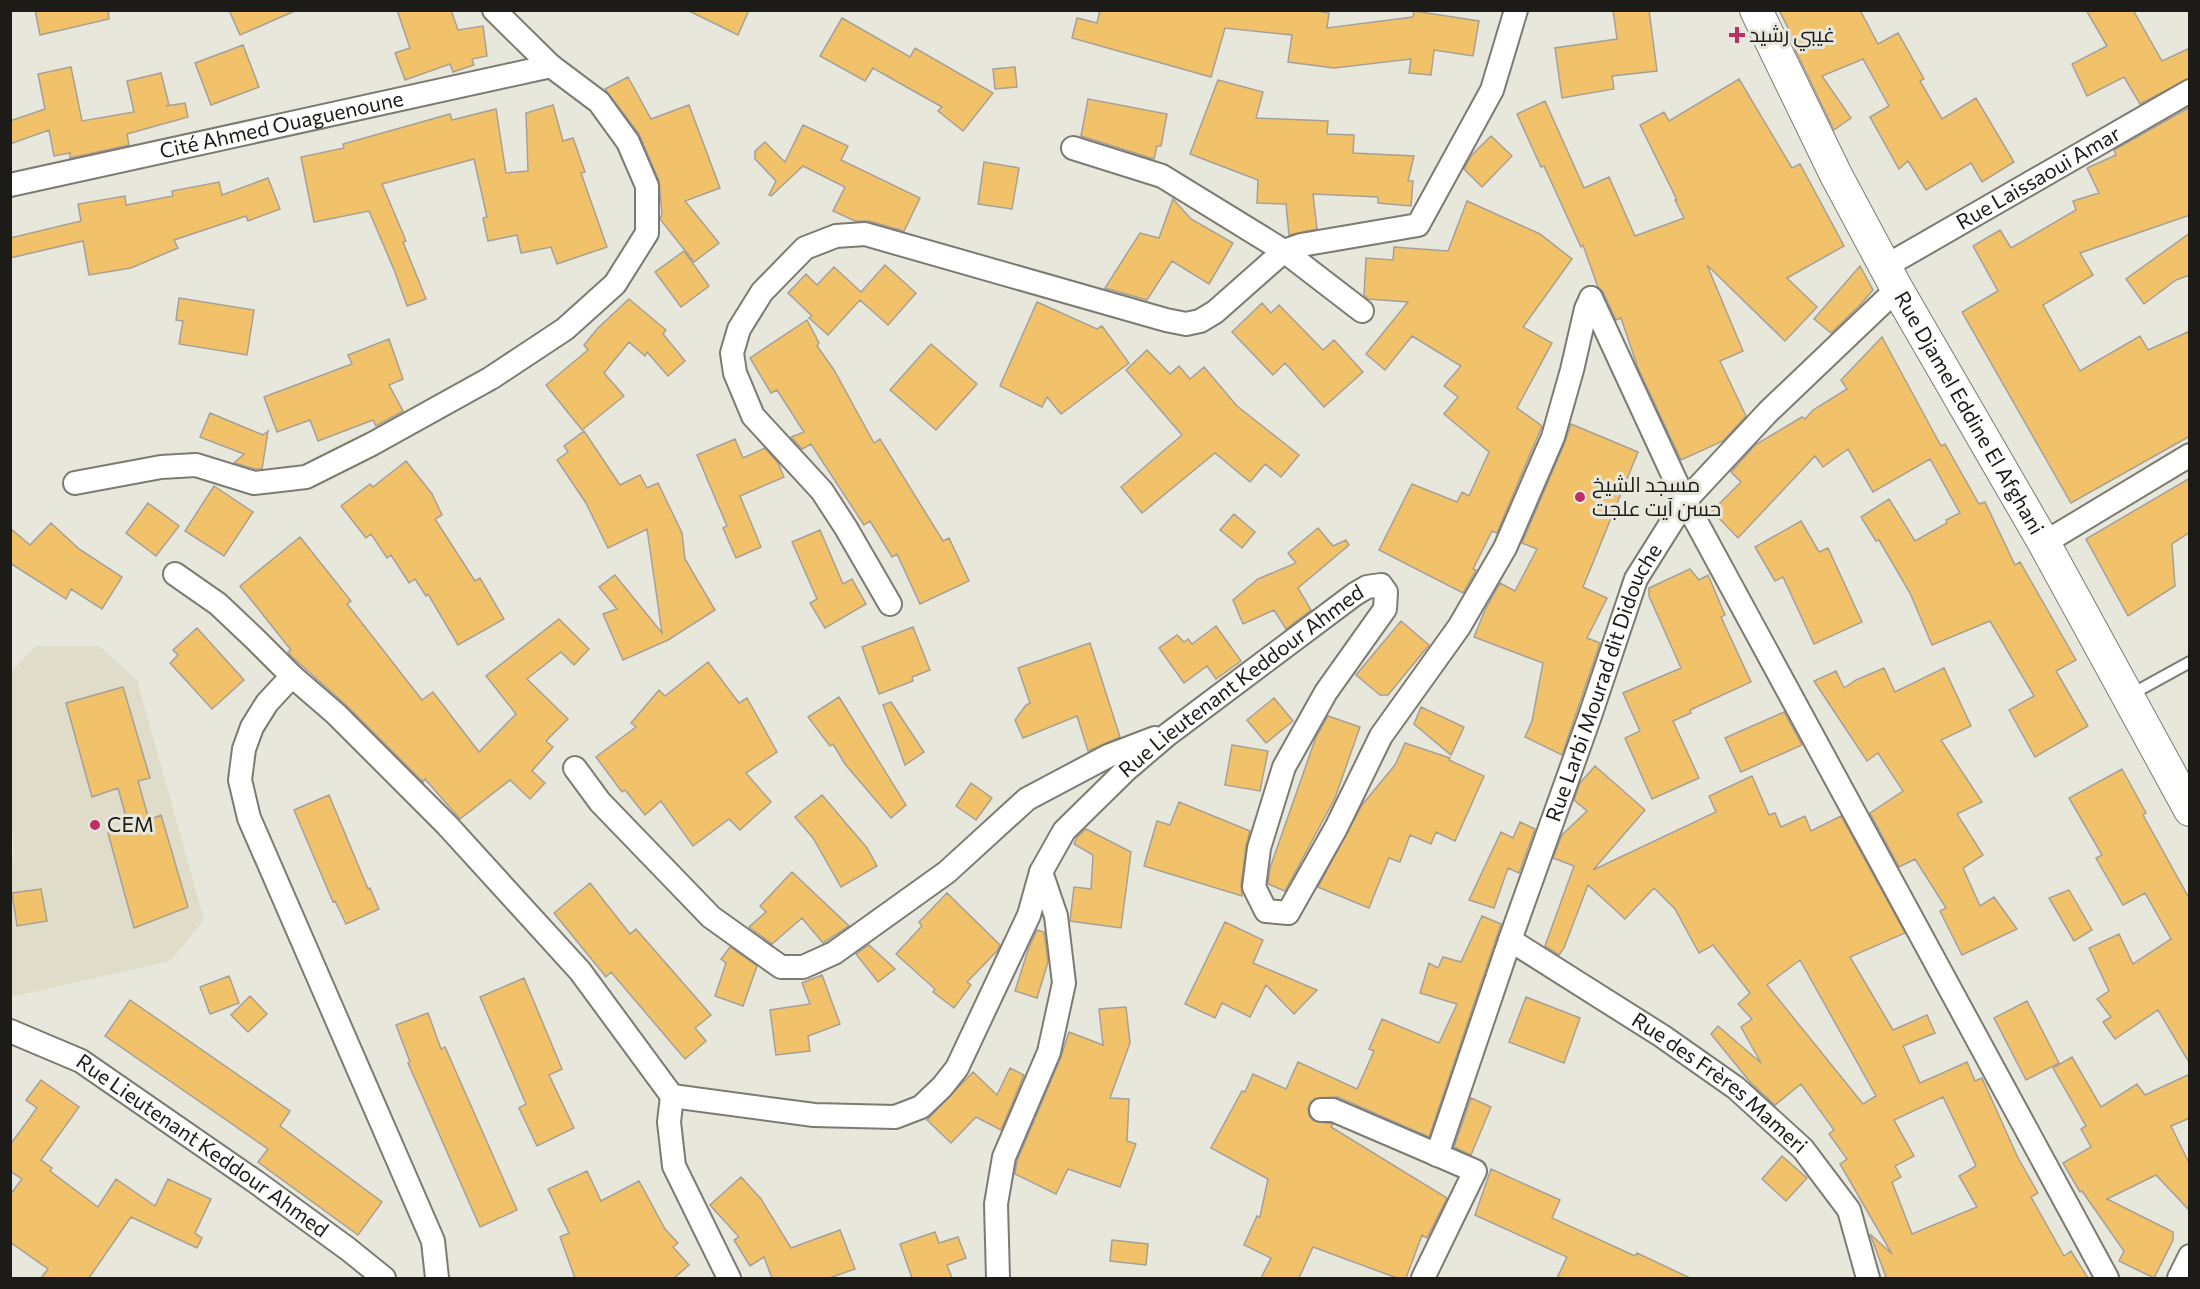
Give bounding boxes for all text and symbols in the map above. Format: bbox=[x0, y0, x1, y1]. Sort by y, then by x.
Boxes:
place label: غيبي رشيد bbox=[1749, 21, 1835, 51]
marker: غيبي رشيد bbox=[1730, 28, 1744, 42]
street label: Cité Ahmed Ouaguenoune bbox=[157, 85, 405, 163]
street label: Rue Laissaoui Amar bbox=[1951, 120, 2124, 234]
street label: Rue Djamel Eddine El Afghani bbox=[1890, 286, 2050, 538]
place label: مسجد الشيخ حسن آيت علجت bbox=[1592, 471, 1721, 522]
marker: مسجد الشيخ حسن آيت علجت bbox=[1573, 490, 1587, 504]
street label: Rue Larbi Mourad dit Didouche bbox=[1539, 539, 1666, 825]
street label: Rue Lieutenant Keddour Ahmed bbox=[1113, 578, 1367, 782]
place label: CEM bbox=[107, 811, 154, 836]
marker: CEM bbox=[88, 818, 102, 832]
street label: Rue des Frères Mameri bbox=[1628, 1006, 1813, 1158]
street label: Rue Lieutenant Keddour Ahmed bbox=[72, 1048, 334, 1242]

